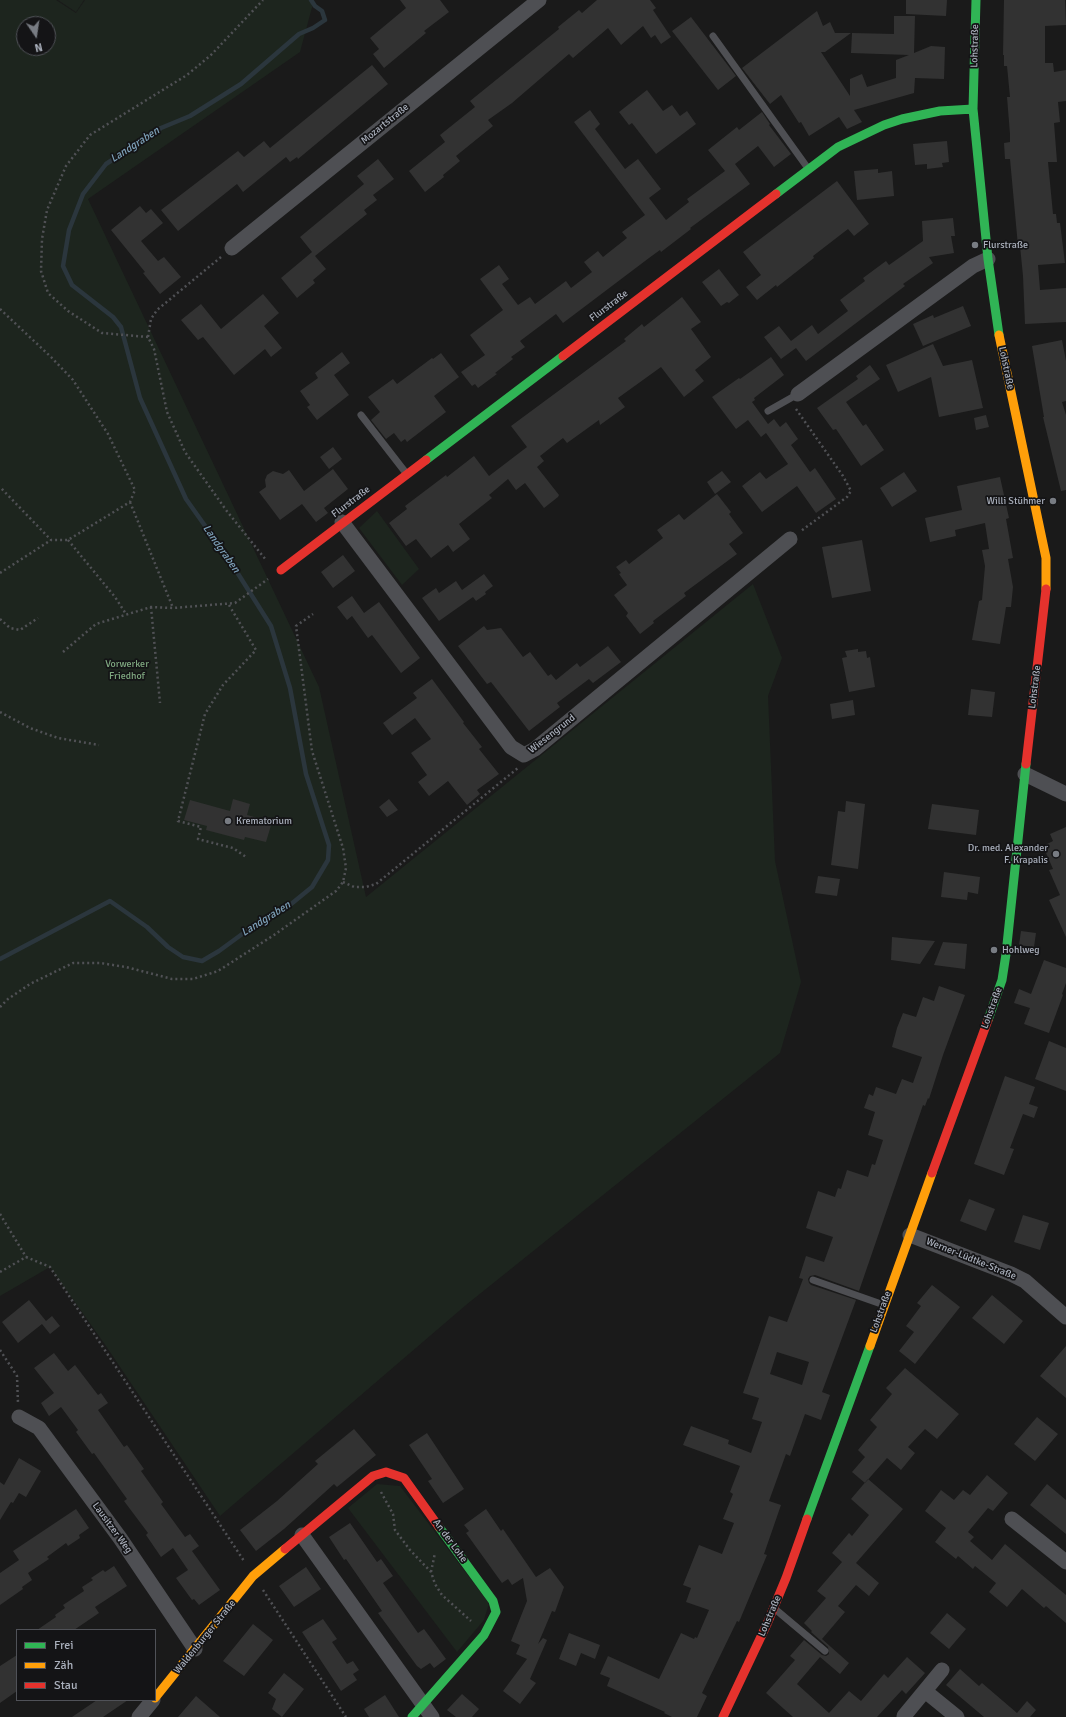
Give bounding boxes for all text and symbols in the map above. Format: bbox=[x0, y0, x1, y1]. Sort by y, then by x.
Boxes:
north arrow bbox=[16, 16, 56, 56]
street label: Lohstraße bbox=[969, 24, 981, 68]
text: N bbox=[33, 40, 44, 54]
street label: Mozartstraße bbox=[359, 101, 411, 147]
water label: Landgraben bbox=[108, 124, 162, 166]
place label: Flurstraße bbox=[983, 239, 1028, 251]
marker: Flurstraße bbox=[970, 240, 980, 250]
street label: Flurstraße bbox=[587, 288, 631, 324]
street label: Lohstraße bbox=[996, 346, 1016, 390]
street label: Flurstraße bbox=[329, 484, 373, 520]
place label: Willi Stühmer bbox=[987, 495, 1045, 507]
marker: Willi Stühmer bbox=[1048, 496, 1058, 506]
water label: Landgraben bbox=[200, 522, 242, 576]
park label: Vorwerker Friedhof bbox=[105, 658, 149, 682]
street label: Lohstraße bbox=[1026, 665, 1044, 709]
street label: Wiesengrund bbox=[526, 712, 578, 756]
place label: Krematorium bbox=[236, 815, 292, 827]
marker: Krematorium bbox=[223, 816, 233, 826]
place label: Dr. med. Alexander F. Krapalis bbox=[968, 842, 1048, 866]
marker: Dr. med. Alexander F. Krapalis bbox=[1051, 849, 1061, 859]
water label: Landgraben bbox=[239, 899, 293, 939]
place label: Hohlweg bbox=[1002, 944, 1040, 956]
marker: Hohlweg bbox=[989, 945, 999, 955]
street label: Lohstraße bbox=[979, 986, 1005, 1030]
street label: Werner-Lüdtke-Straße bbox=[924, 1235, 1018, 1283]
street label: Lohstraße bbox=[868, 1290, 894, 1334]
street label: Lausitzer Weg bbox=[90, 1500, 134, 1556]
street label: An der Lohe bbox=[430, 1517, 470, 1565]
street label: Lohstraße bbox=[756, 1594, 784, 1638]
street label: Waldenburger Straße bbox=[172, 1598, 238, 1676]
legend bbox=[16, 1629, 156, 1701]
text: Frei bbox=[54, 1638, 73, 1653]
text: Zäh bbox=[54, 1658, 73, 1673]
text: Stau bbox=[54, 1678, 78, 1693]

